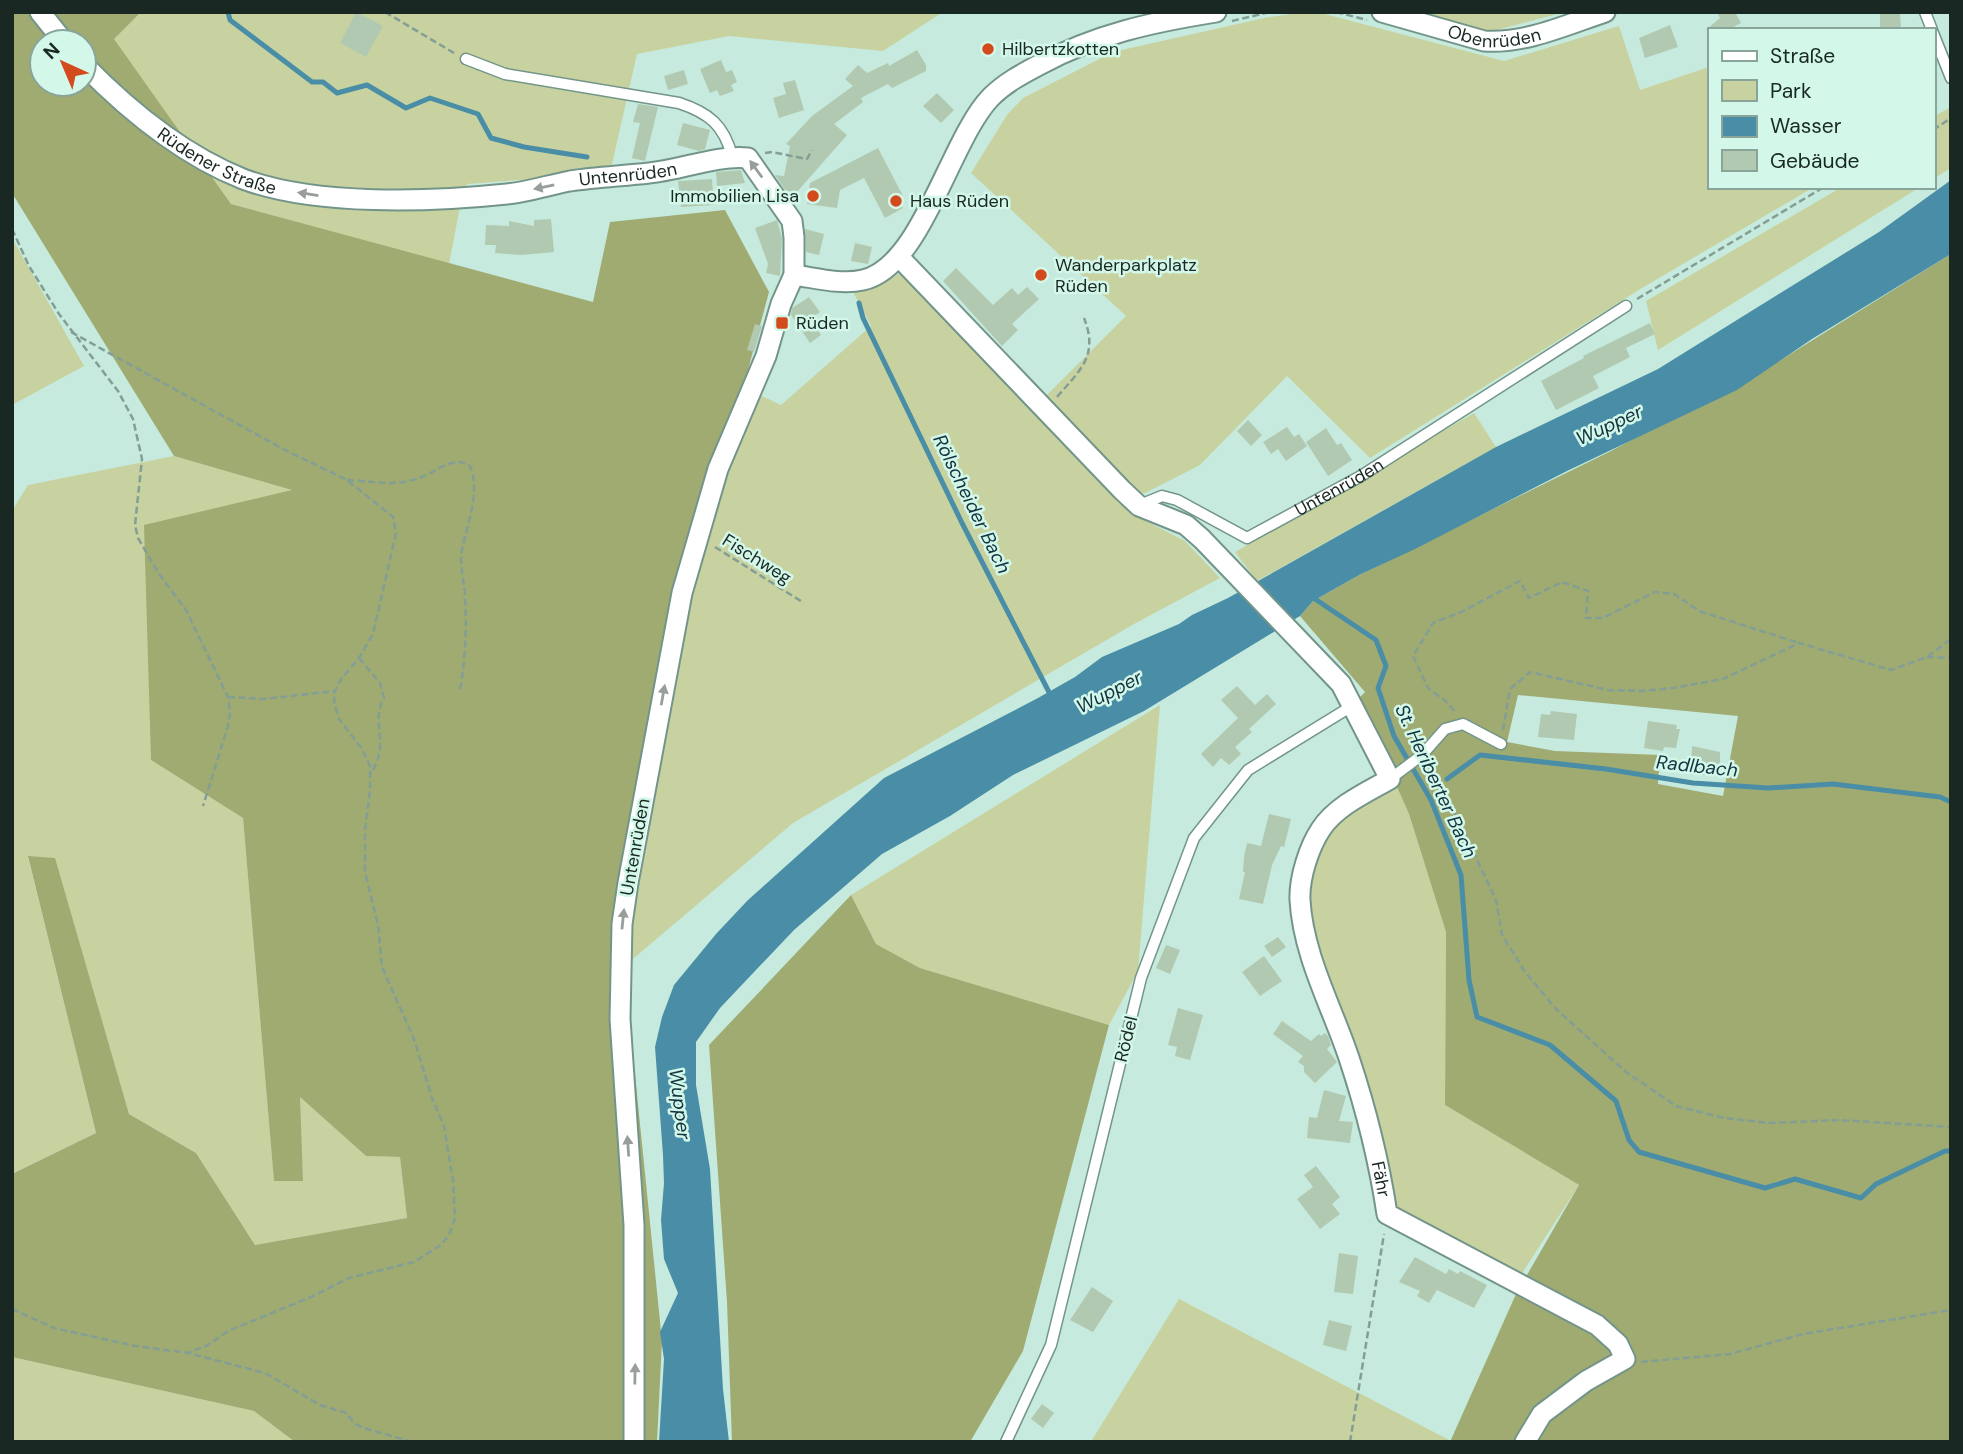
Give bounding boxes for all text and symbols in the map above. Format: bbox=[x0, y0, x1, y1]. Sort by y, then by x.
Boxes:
street label: Obenrüden bbox=[1445, 19, 1544, 53]
north arrow bbox=[28, 28, 98, 98]
legend bbox=[1708, 28, 1935, 189]
text: N bbox=[38, 37, 65, 65]
place label: Hilbertzkotten bbox=[1002, 37, 1119, 61]
marker: Hilbertzkotten bbox=[980, 41, 996, 57]
text: Straße bbox=[1770, 42, 1835, 70]
text: Park bbox=[1770, 77, 1812, 105]
text: Wasser bbox=[1770, 112, 1842, 140]
street label: Rüdener Straße bbox=[153, 122, 279, 200]
text: Gebäude bbox=[1770, 147, 1860, 175]
street label: Untenrüden bbox=[578, 157, 679, 192]
one-way arrow bbox=[749, 160, 763, 178]
one-way arrow bbox=[533, 181, 555, 192]
place label: Immobilien Lisa bbox=[670, 184, 799, 208]
one-way arrow bbox=[297, 188, 319, 199]
marker: Immobilien Lisa bbox=[805, 188, 821, 204]
place label: Haus Rüden bbox=[910, 189, 1009, 213]
marker: Haus Rüden bbox=[888, 193, 904, 209]
place label: Wanderparkplatz Rüden bbox=[1055, 253, 1197, 298]
marker: Wanderparkplatz Rüden bbox=[1033, 267, 1049, 283]
place label: Rüden bbox=[796, 311, 849, 335]
marker: Rüden bbox=[774, 315, 790, 331]
water label: Wupper bbox=[1572, 398, 1647, 451]
water label: Rölscheider Bach bbox=[927, 430, 1017, 578]
street label: Untenrüden bbox=[1290, 453, 1388, 522]
street label: Fischweg bbox=[718, 528, 796, 590]
water label: Wupper bbox=[1072, 664, 1147, 719]
one-way arrow bbox=[657, 684, 668, 706]
water label: St. Heriberter Bach bbox=[1389, 700, 1483, 862]
water label: Radlbach bbox=[1655, 749, 1739, 783]
street label: Untenrüden bbox=[615, 797, 655, 897]
one-way arrow bbox=[618, 908, 629, 930]
street label: Rödel bbox=[1109, 1014, 1143, 1064]
water label: Wupper bbox=[663, 1067, 697, 1142]
one-way arrow bbox=[622, 1135, 633, 1157]
street label: Fähr bbox=[1366, 1159, 1396, 1199]
one-way arrow bbox=[629, 1362, 641, 1384]

